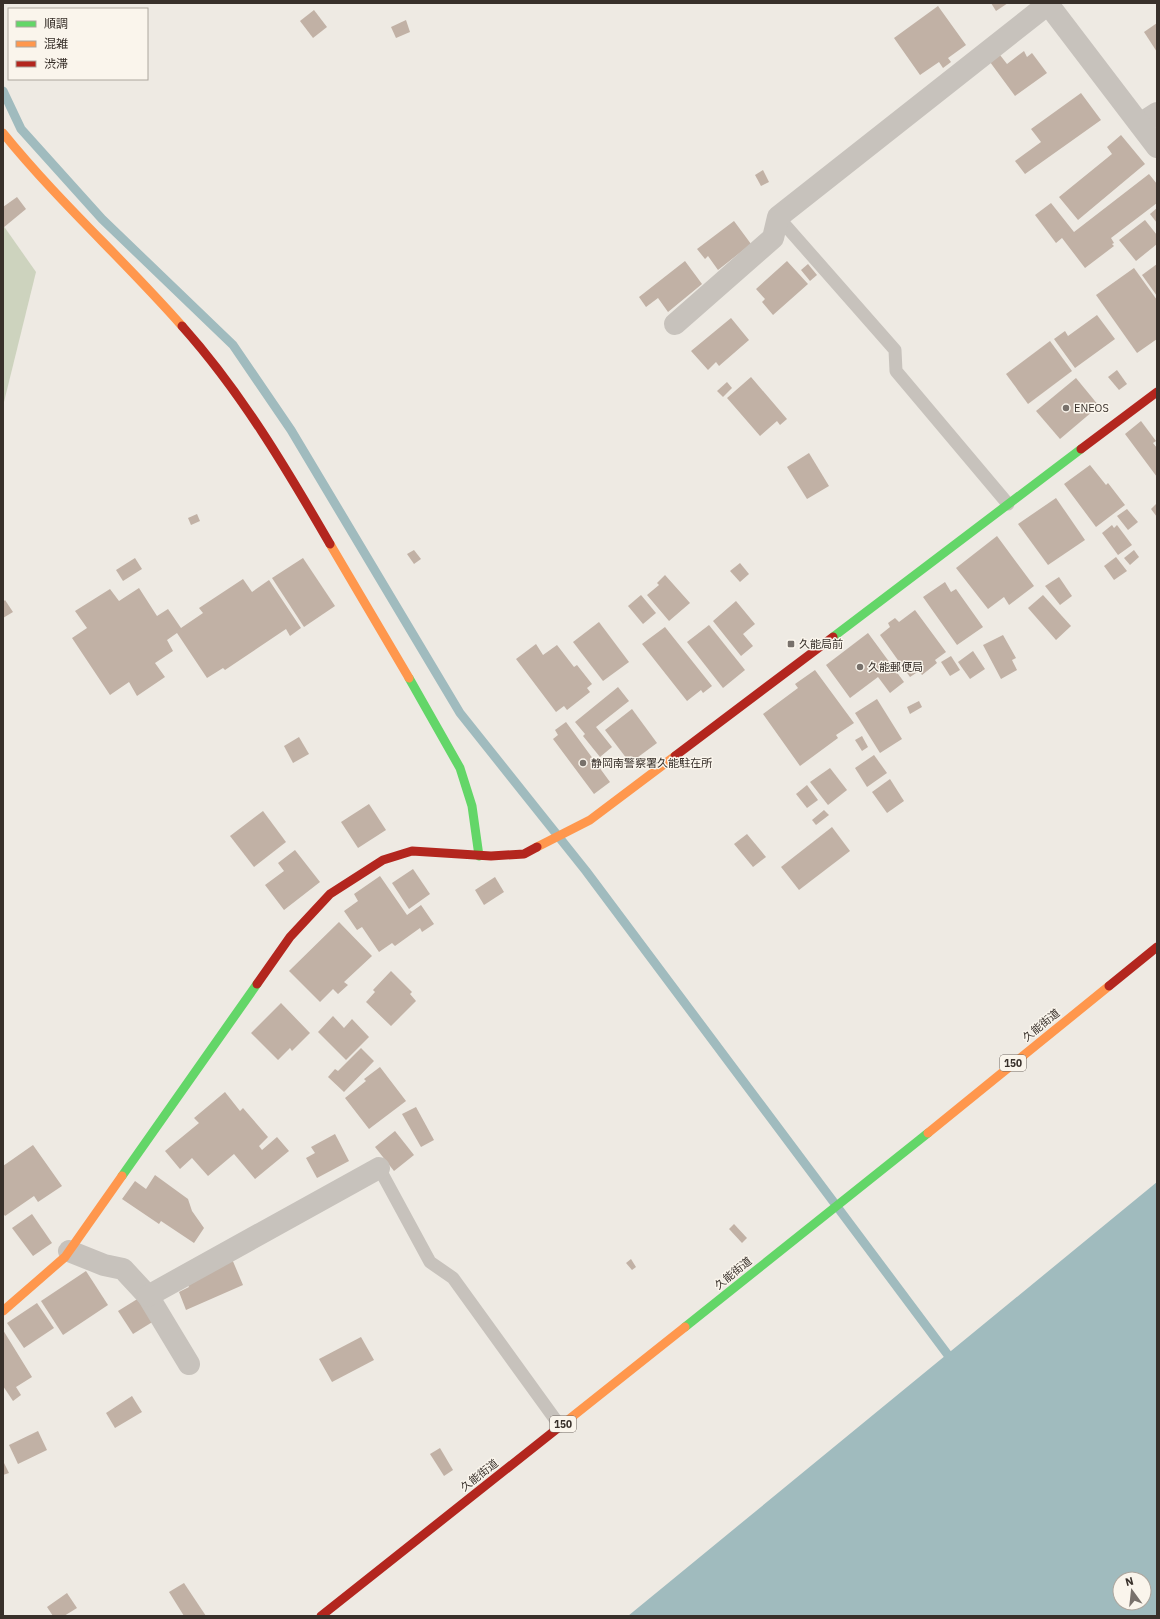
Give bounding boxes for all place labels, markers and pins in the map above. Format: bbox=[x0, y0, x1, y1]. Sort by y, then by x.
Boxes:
place label: ENEOS bbox=[1074, 401, 1109, 415]
marker: ENEOS bbox=[1061, 403, 1071, 413]
place label: 久能局前 bbox=[799, 637, 843, 651]
marker: 久能局前 bbox=[786, 639, 796, 649]
place label: 久能郵便局 bbox=[868, 660, 923, 674]
marker: 久能郵便局 bbox=[855, 662, 865, 672]
place label: 静岡南警察署久能駐在所 bbox=[591, 756, 713, 770]
marker: 静岡南警察署久能駐在所 bbox=[578, 758, 588, 768]

